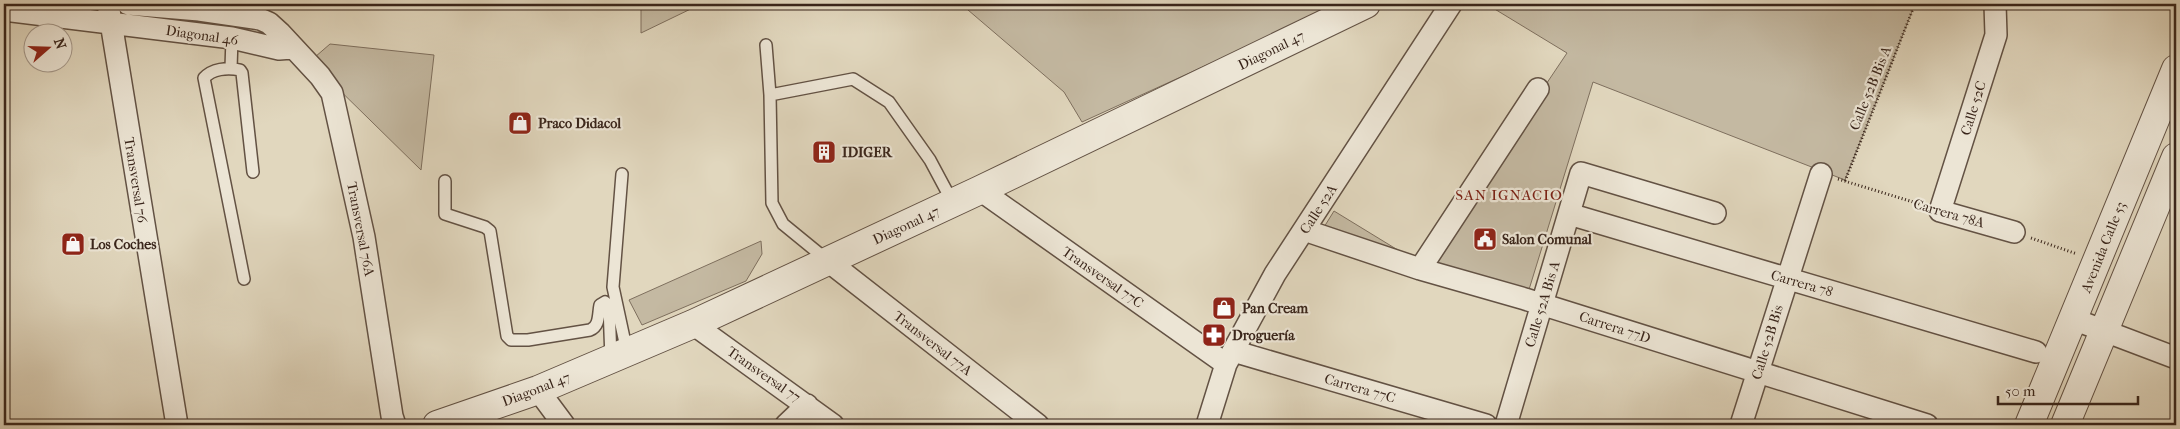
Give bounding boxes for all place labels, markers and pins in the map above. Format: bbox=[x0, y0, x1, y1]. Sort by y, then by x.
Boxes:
shop icon: Praco Didacol bbox=[507, 110, 533, 136]
place label: Praco Didacol bbox=[538, 115, 621, 132]
building icon: IDIGER bbox=[811, 139, 837, 165]
place label: IDIGER bbox=[842, 144, 893, 161]
public building icon: Salon Comunal bbox=[1472, 226, 1498, 252]
shop icon: Los Coches bbox=[60, 231, 86, 257]
place label: Salon Comunal bbox=[1502, 231, 1592, 248]
place label: Los Coches bbox=[90, 236, 157, 253]
shop icon: Pan Cream bbox=[1211, 295, 1237, 321]
place label: Pan Cream bbox=[1242, 300, 1309, 317]
pharmacy icon: Droguería bbox=[1201, 322, 1227, 348]
place label: Droguería bbox=[1232, 327, 1295, 344]

